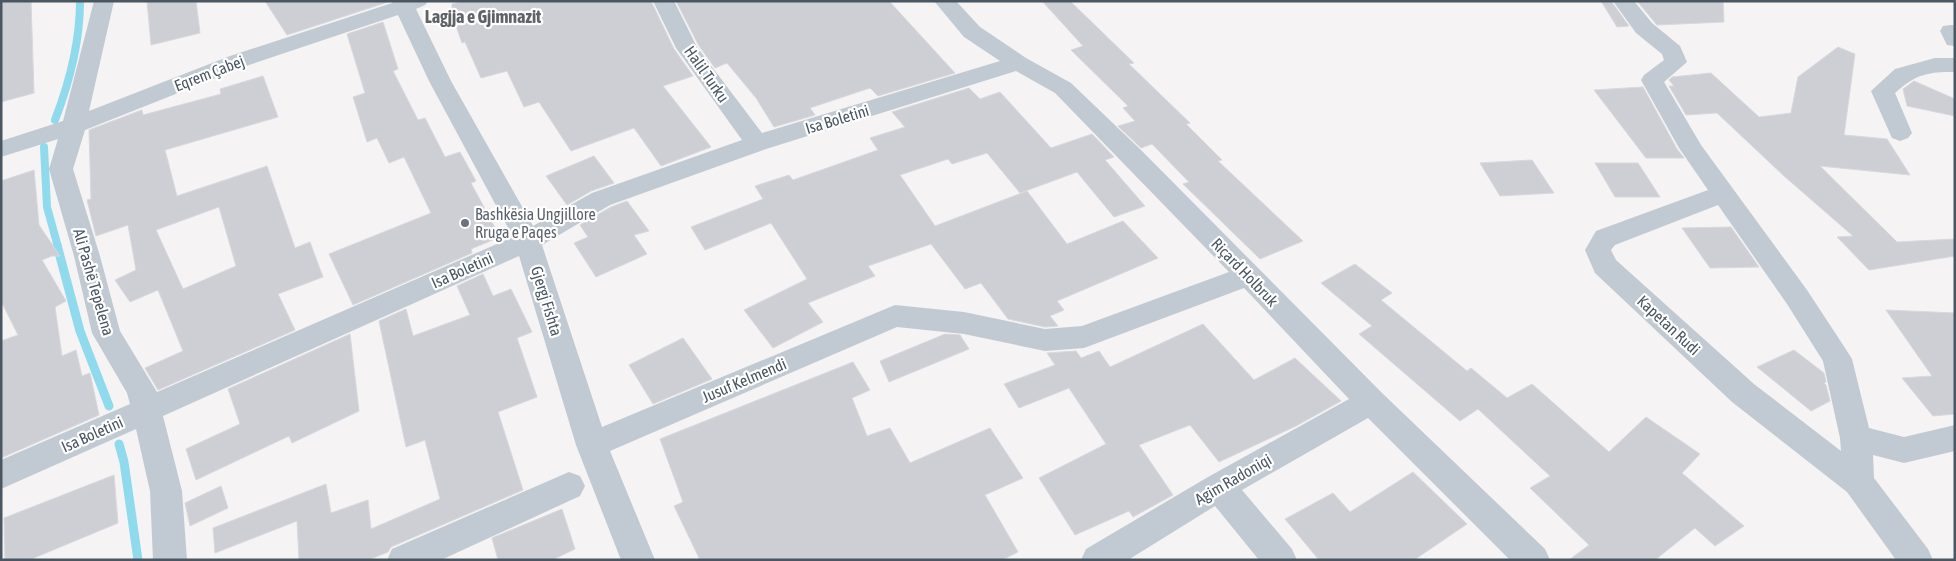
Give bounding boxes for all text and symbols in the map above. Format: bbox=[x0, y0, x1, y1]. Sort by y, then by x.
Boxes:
district label: Lagjja e Gjimnazit bbox=[425, 6, 542, 27]
street label: Halil Turku bbox=[681, 42, 733, 106]
street label: Eqrem Çabej bbox=[172, 51, 247, 95]
street label: Isa Boletini bbox=[803, 101, 871, 137]
place label: Bashkësia Ungjillore Rruga e Paqes bbox=[475, 205, 596, 242]
marker: Bashkësia Ungjillore Rruga e Paqes bbox=[459, 217, 471, 229]
street label: Ali Pashë Tepelena bbox=[69, 226, 118, 338]
street label: Riçard Holbruk bbox=[1207, 234, 1282, 310]
street label: Isa Boletini bbox=[428, 248, 496, 292]
street label: Gjergj Fishta bbox=[527, 264, 566, 338]
street label: Kapetan Rudi bbox=[1633, 292, 1704, 359]
street label: Jusuf Kelmendi bbox=[699, 354, 789, 406]
street label: Isa Boletini bbox=[58, 412, 126, 456]
street label: Agim Radoniqi bbox=[1192, 450, 1275, 509]

